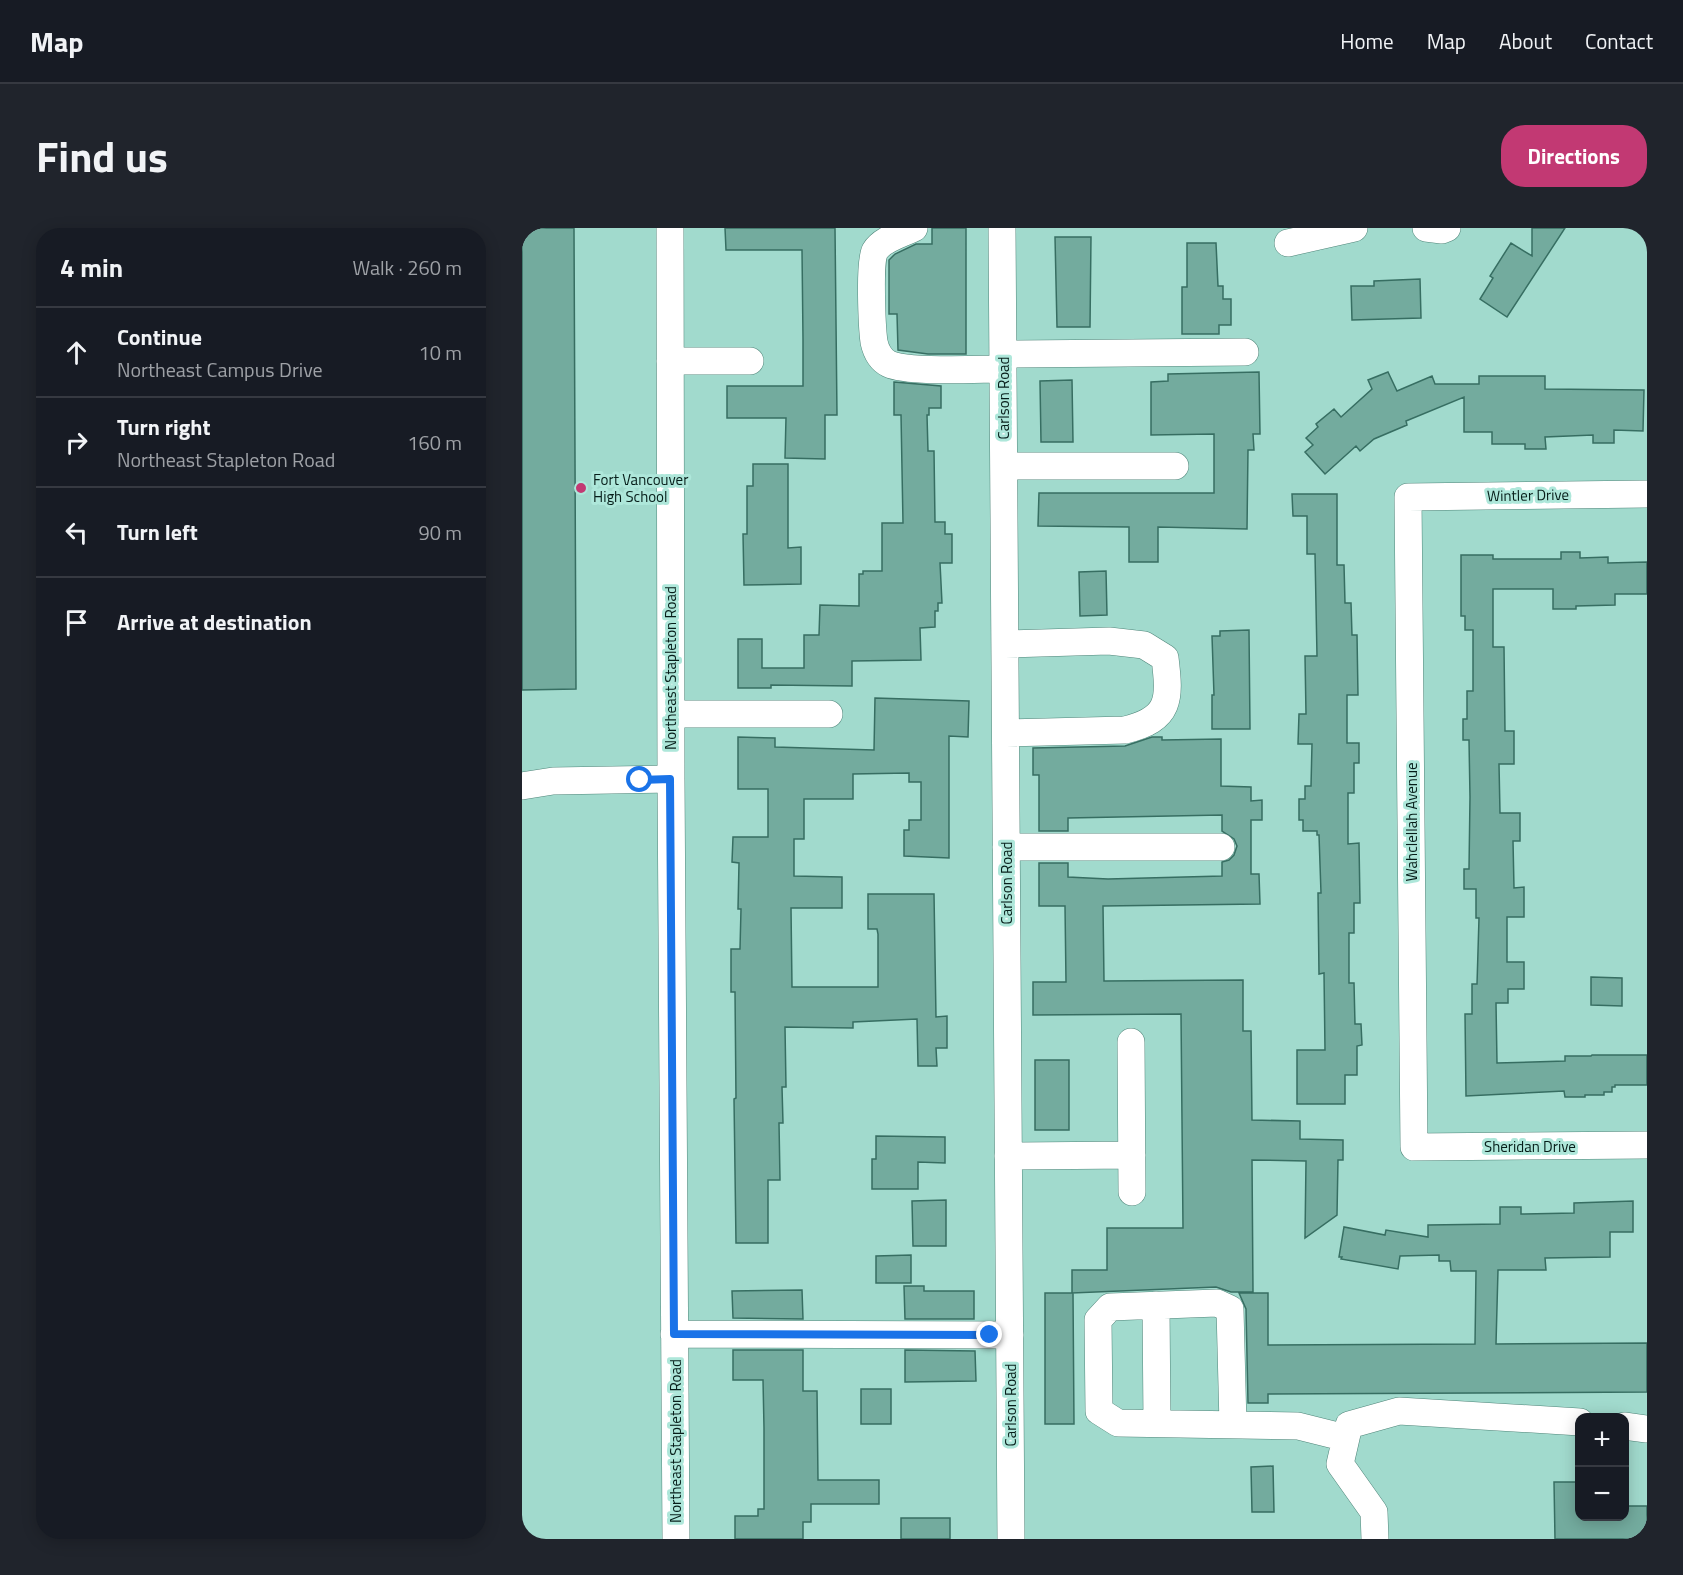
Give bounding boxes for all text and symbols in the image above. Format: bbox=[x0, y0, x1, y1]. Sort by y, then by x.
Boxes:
text: Map bbox=[30, 20, 84, 63]
text: Home bbox=[1340, 25, 1394, 57]
text: Map bbox=[1427, 25, 1466, 57]
text: About bbox=[1499, 25, 1552, 57]
text: Contact bbox=[1585, 25, 1653, 57]
text: Find us bbox=[36, 124, 168, 188]
button: Directions bbox=[1501, 125, 1647, 187]
text: 4 min bbox=[60, 248, 123, 287]
text: Walk · 260 m bbox=[353, 252, 462, 283]
text: Continue bbox=[117, 320, 202, 354]
icon: ahead bbox=[60, 336, 93, 369]
text: 10 m bbox=[418, 337, 462, 368]
text: Northeast Campus Drive bbox=[117, 354, 323, 385]
street label: Carlson Road bbox=[992, 356, 1015, 440]
text: Turn right bbox=[117, 410, 211, 444]
icon: right bbox=[60, 426, 93, 459]
text: 160 m bbox=[407, 427, 462, 458]
text: Northeast Stapleton Road bbox=[117, 444, 335, 475]
place label: Fort Vancouver High School bbox=[593, 468, 688, 508]
marker: Fort Vancouver High School bbox=[574, 481, 588, 495]
street label: Wintler Drive bbox=[1487, 483, 1569, 507]
text: Turn left bbox=[117, 515, 198, 549]
icon: left bbox=[60, 516, 93, 549]
text: 90 m bbox=[418, 517, 462, 548]
street label: Northeast Stapleton Road bbox=[659, 586, 682, 750]
text: Arrive at destination bbox=[117, 605, 312, 639]
icon: arrive bbox=[60, 606, 93, 639]
street label: Wahclellah Avenue bbox=[1400, 763, 1423, 881]
route start bbox=[626, 766, 652, 792]
street label: Carlson Road bbox=[995, 841, 1018, 925]
street label: Sheridan Drive bbox=[1484, 1135, 1576, 1158]
route end bbox=[976, 1321, 1002, 1347]
street label: Northeast Stapleton Road bbox=[664, 1359, 687, 1523]
street label: Carlson Road bbox=[999, 1363, 1022, 1447]
map controls bbox=[1575, 1413, 1629, 1521]
button: + bbox=[1575, 1413, 1629, 1467]
button: − bbox=[1575, 1467, 1629, 1521]

